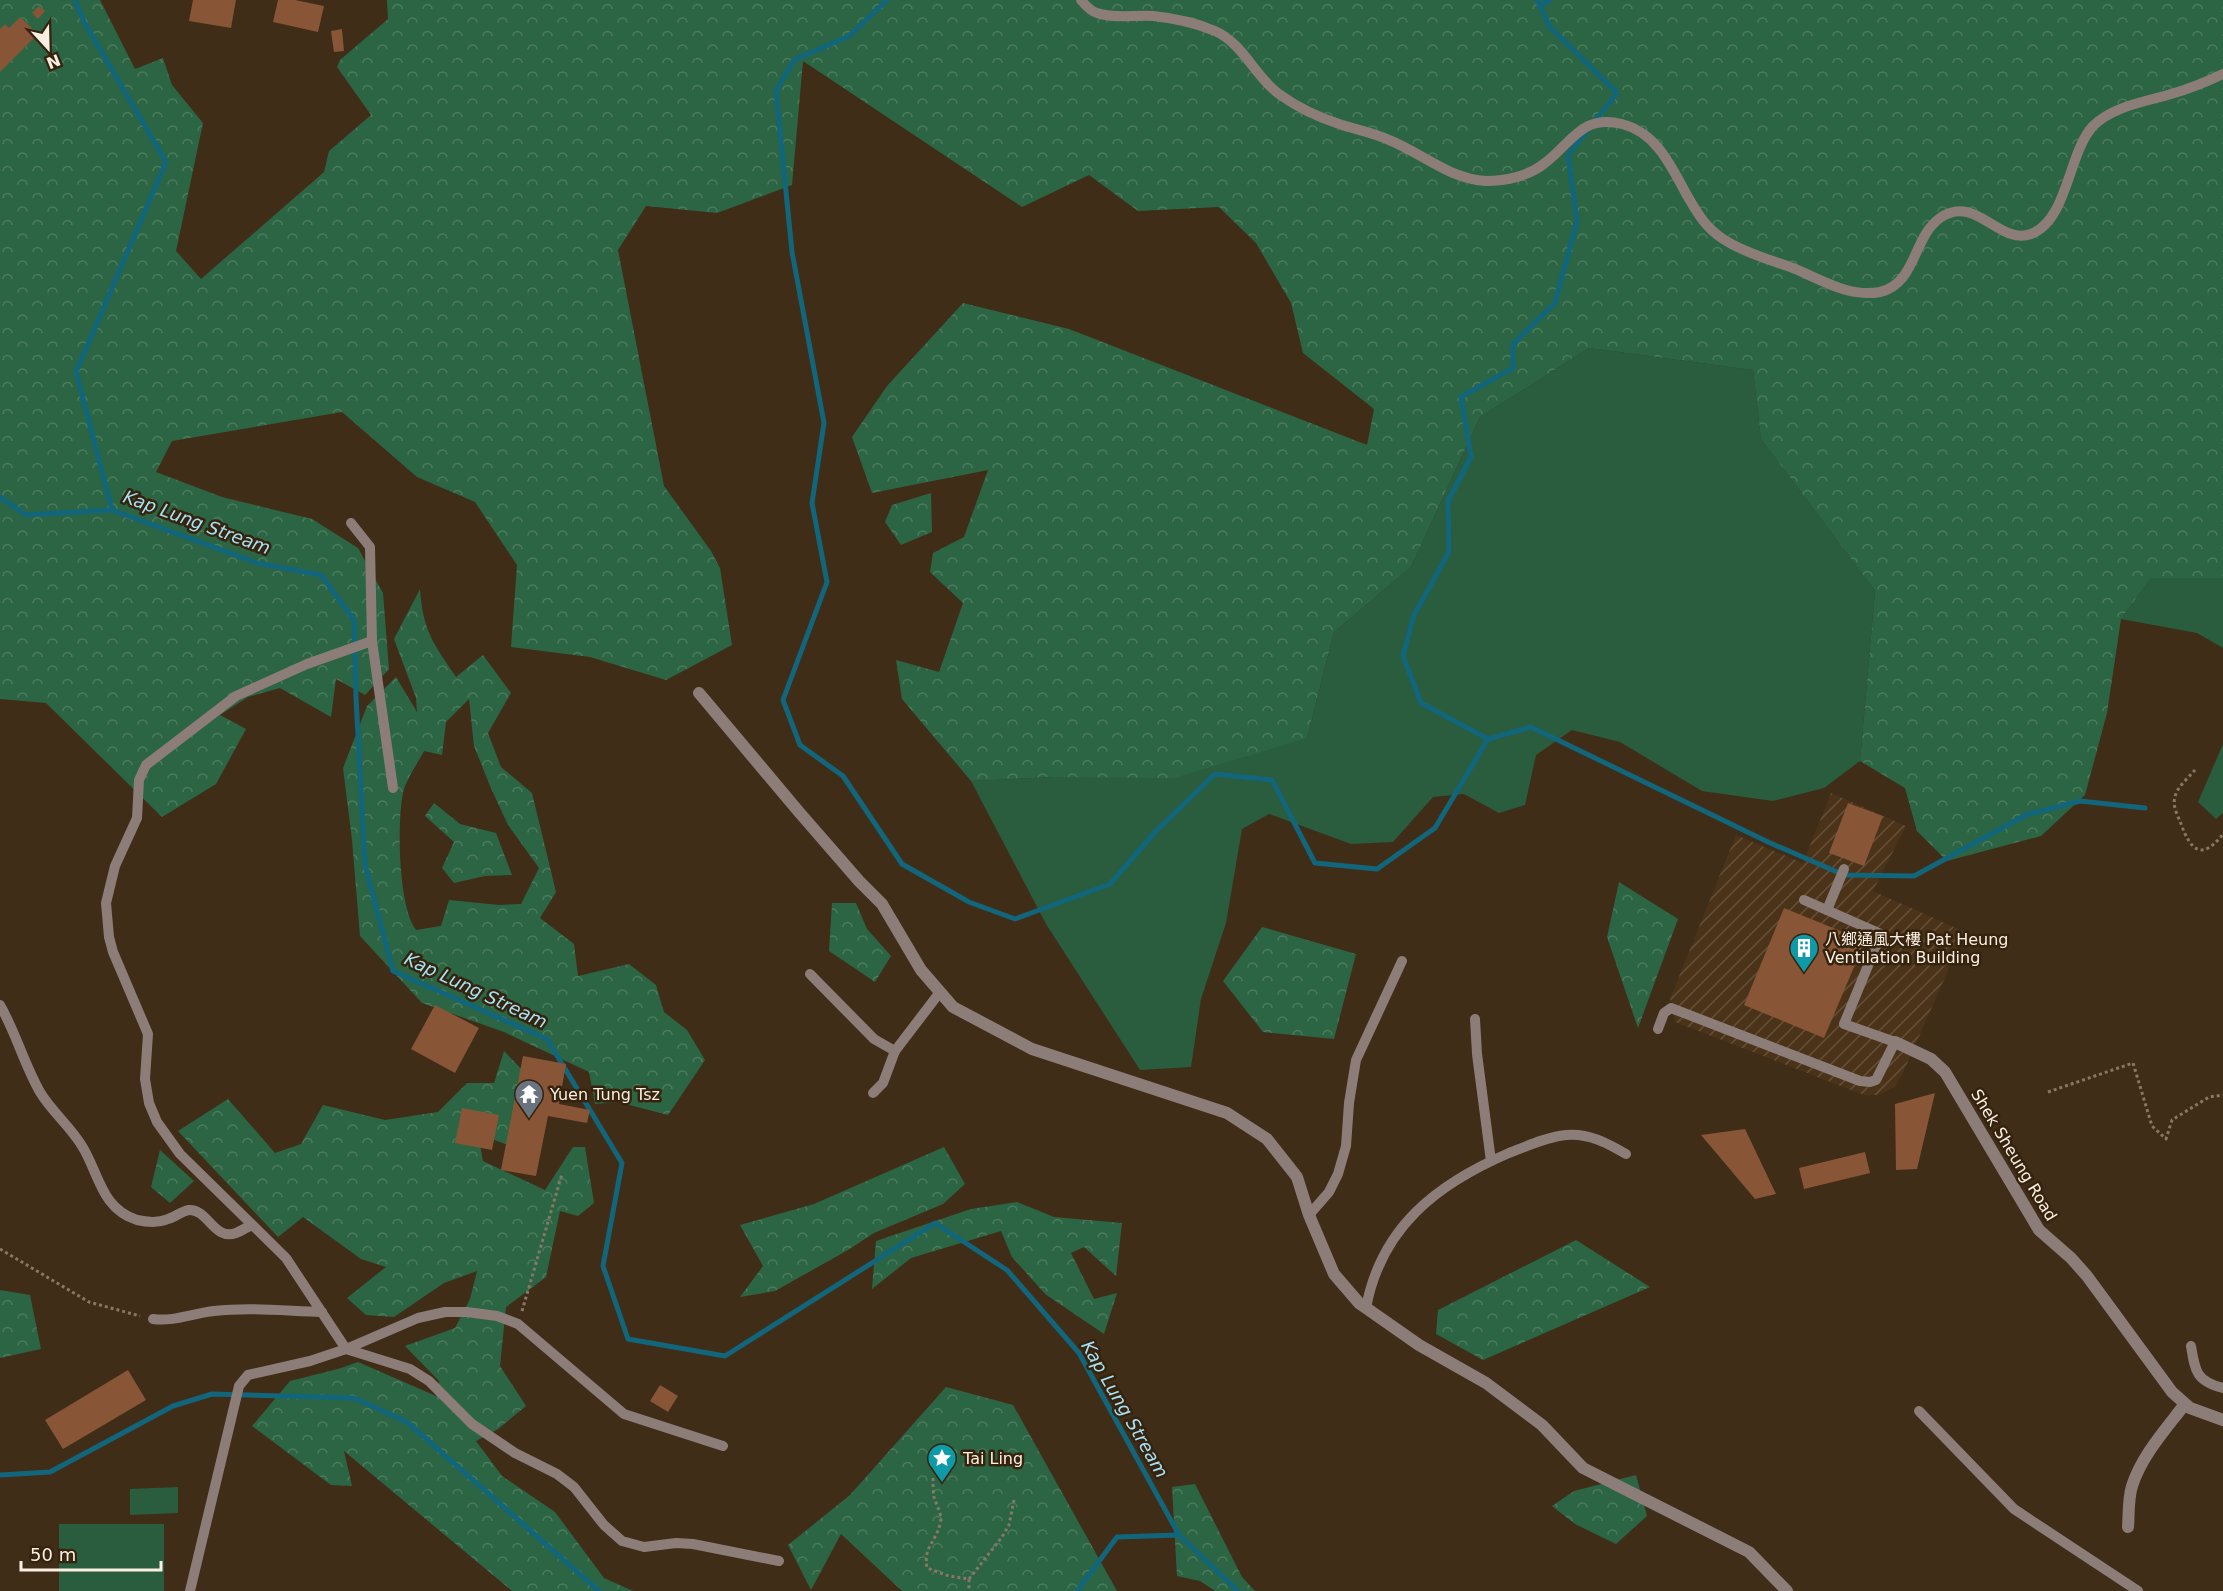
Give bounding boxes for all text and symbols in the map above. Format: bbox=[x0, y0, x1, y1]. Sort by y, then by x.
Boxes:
north arrow bbox=[18, 18, 78, 78]
text: N bbox=[44, 50, 63, 73]
water label: Kap Lung Stream bbox=[121, 486, 273, 558]
place label: 八鄉通風大樓 Pat Heung Ventilation Building bbox=[1825, 930, 2009, 967]
building icon: 八鄉通風大樓 Pat Heung Ventilation Building bbox=[1788, 932, 1820, 974]
water label: Kap Lung Stream bbox=[401, 948, 551, 1032]
temple icon: Yuen Tung Tsz bbox=[513, 1078, 545, 1120]
place label: Yuen Tung Tsz bbox=[549, 1085, 660, 1104]
street label: Shek Sheung Road bbox=[1967, 1086, 2061, 1224]
water label: Kap Lung Stream bbox=[1077, 1337, 1173, 1481]
place icon: Tai Ling bbox=[926, 1442, 958, 1484]
place label: Tai Ling bbox=[962, 1449, 1023, 1468]
scale bar bbox=[21, 1534, 160, 1572]
text: 50 m bbox=[30, 1544, 76, 1565]

